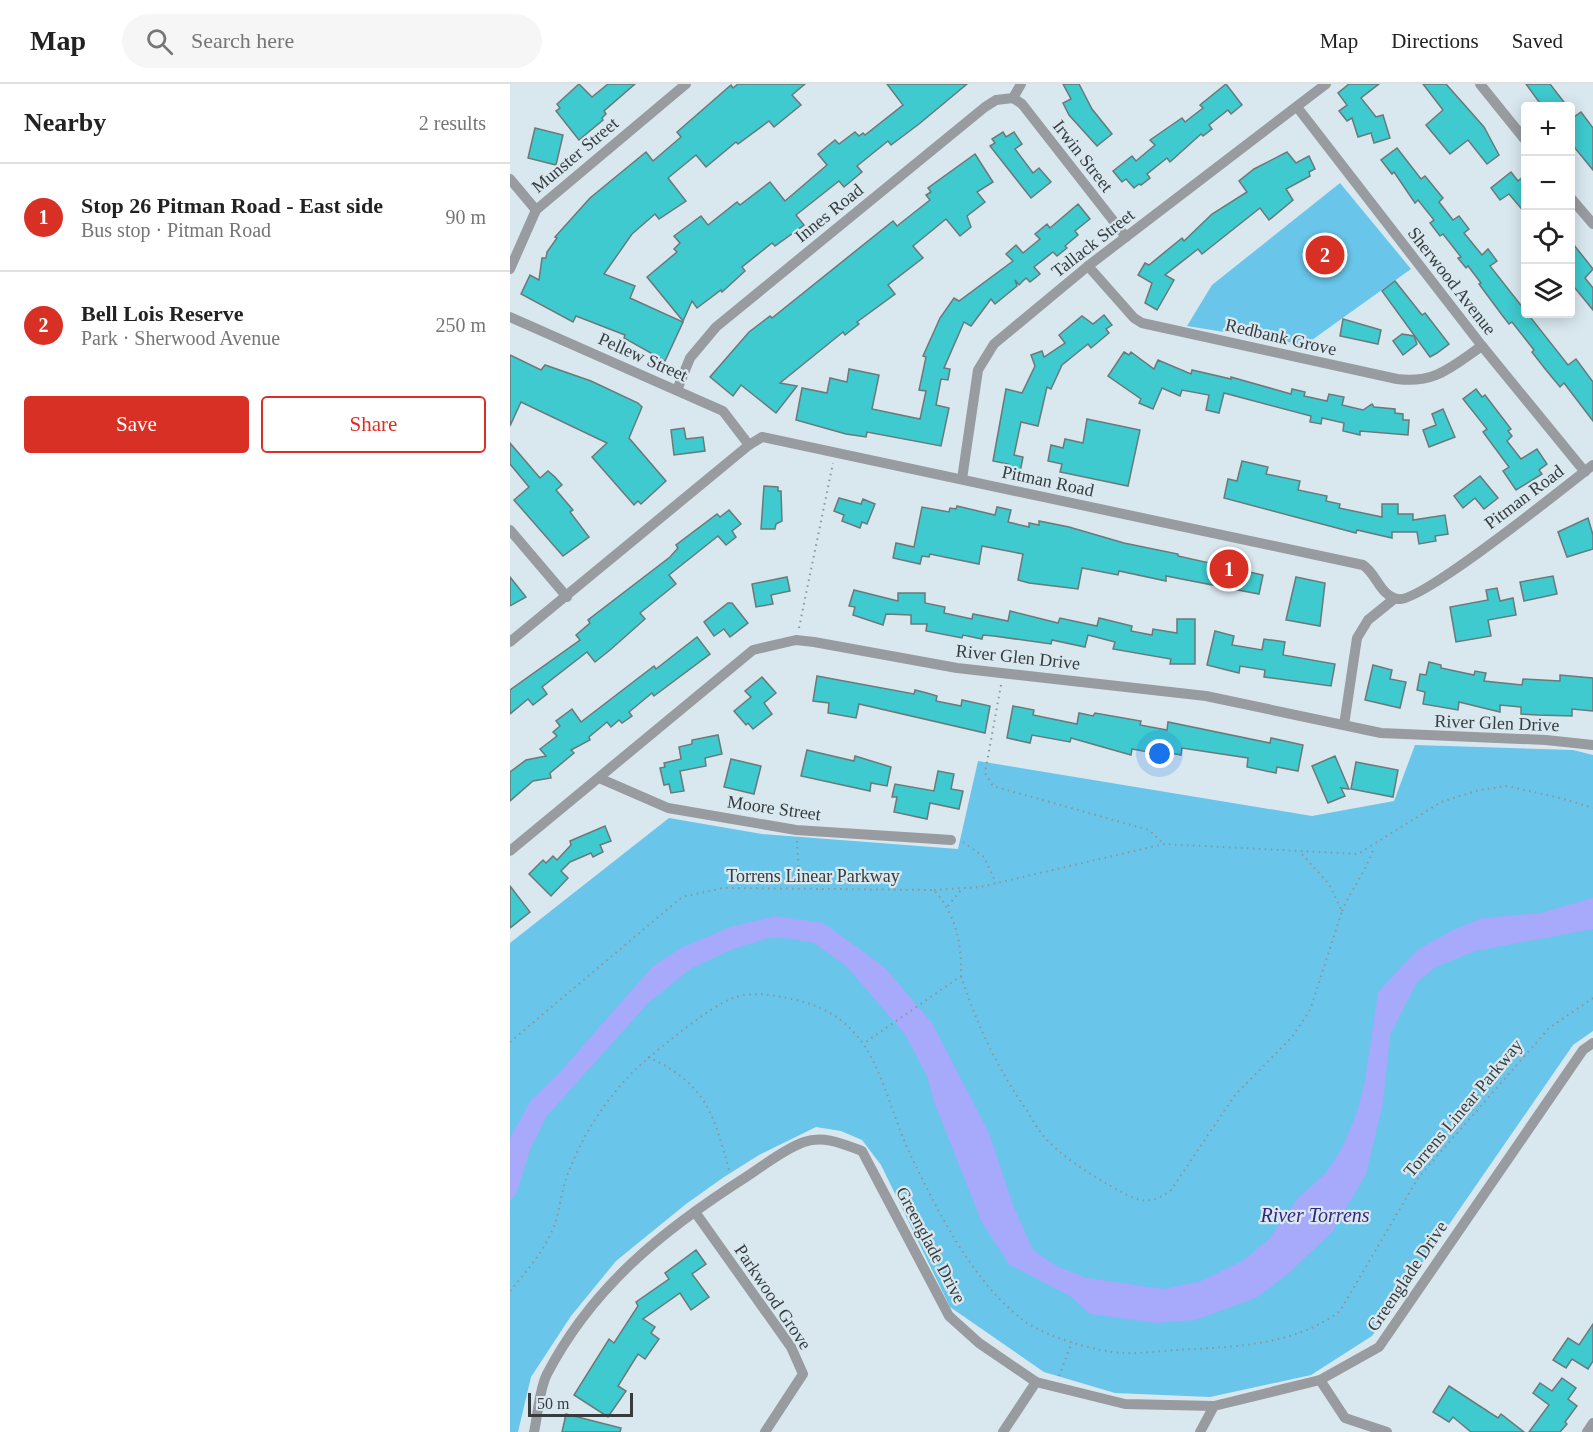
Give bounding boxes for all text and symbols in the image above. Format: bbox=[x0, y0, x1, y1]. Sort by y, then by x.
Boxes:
search box bbox=[122, 14, 542, 68]
text: Map bbox=[30, 25, 86, 56]
icon: search bbox=[143, 25, 176, 58]
text: Search here bbox=[191, 28, 294, 53]
text: Map bbox=[1320, 29, 1358, 53]
text: Directions bbox=[1391, 29, 1479, 53]
text: Saved bbox=[1512, 29, 1563, 53]
map controls bbox=[1521, 102, 1575, 318]
button: + bbox=[1521, 102, 1575, 156]
text: Nearby bbox=[24, 108, 106, 137]
text: 2 results bbox=[419, 112, 486, 134]
street label: Munster Street bbox=[528, 113, 622, 197]
street label: Irwin Street bbox=[1049, 116, 1117, 196]
button: − bbox=[1521, 156, 1575, 210]
street label: Innes Road bbox=[791, 180, 867, 246]
text: Stop 26 Pitman Road - East side bbox=[81, 193, 383, 218]
street label: Tallack Street bbox=[1048, 205, 1138, 281]
text: 1 bbox=[39, 206, 49, 228]
text: 90 m bbox=[445, 206, 486, 228]
button: locate bbox=[1521, 210, 1575, 264]
text: Bus stop · Pitman Road bbox=[81, 219, 271, 241]
street label: Sherwood Avenue bbox=[1404, 223, 1500, 339]
pin: 2 bbox=[1306, 232, 1344, 278]
button: layers bbox=[1521, 264, 1575, 318]
text: Bell Lois Reserve bbox=[81, 301, 244, 326]
text: 2 bbox=[39, 314, 49, 336]
text: 250 m bbox=[435, 314, 486, 336]
street label: Redbank Grove bbox=[1223, 314, 1339, 360]
text: Park · Sherwood Avenue bbox=[81, 327, 280, 349]
street label: Pellew Street bbox=[595, 328, 691, 386]
button: Save bbox=[24, 396, 249, 453]
button: Share bbox=[261, 396, 486, 453]
street label: Pitman Road bbox=[1000, 461, 1096, 501]
street label: Pitman Road bbox=[1481, 461, 1567, 533]
pin: 1 bbox=[1210, 546, 1248, 592]
street label: River Glen Drive bbox=[955, 641, 1081, 673]
street label: River Glen Drive bbox=[1434, 711, 1560, 735]
your location bbox=[1145, 739, 1174, 768]
street label: Moore Street bbox=[726, 792, 822, 824]
street label: Torrens Linear Parkway bbox=[726, 866, 900, 886]
street label: Torrens Linear Parkway bbox=[1400, 1035, 1526, 1181]
street label: Greenglade Drive bbox=[892, 1184, 970, 1306]
water label: River Torrens bbox=[1259, 1204, 1370, 1226]
street label: Greenglade Drive bbox=[1363, 1217, 1451, 1335]
street label: Parkwood Grove bbox=[730, 1241, 816, 1353]
scale bar bbox=[528, 1390, 633, 1418]
text: 50 m bbox=[537, 1395, 569, 1412]

